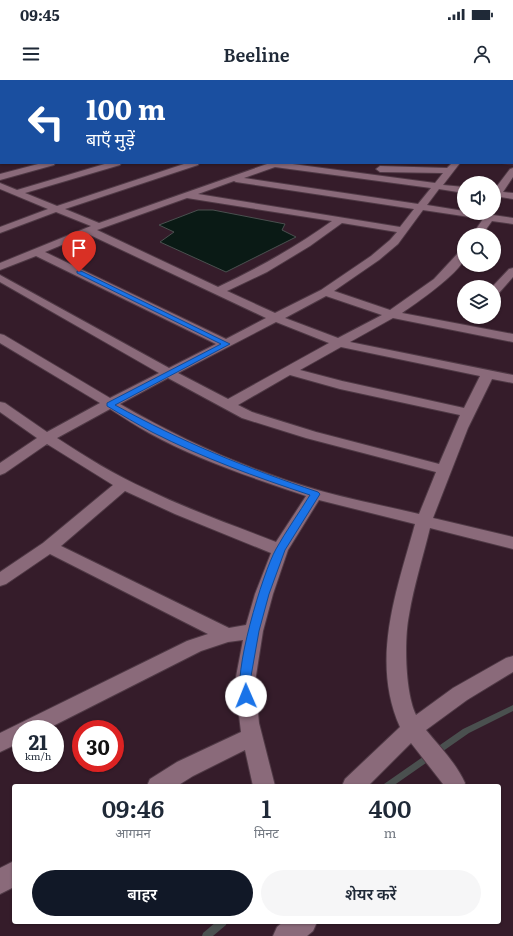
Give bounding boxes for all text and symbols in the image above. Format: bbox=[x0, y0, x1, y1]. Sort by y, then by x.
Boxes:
text: 09:45 bbox=[20, 3, 60, 26]
text: Beeline bbox=[223, 41, 290, 68]
icon: menu bbox=[20, 43, 42, 65]
icon: person bbox=[471, 43, 493, 65]
text: 100 m bbox=[86, 87, 166, 129]
icon: left bbox=[20, 96, 72, 148]
text: बाएँ मुड़ें bbox=[86, 125, 135, 152]
map controls bbox=[457, 176, 501, 324]
button: sound bbox=[457, 176, 501, 220]
button: search bbox=[457, 228, 501, 272]
pin bbox=[62, 231, 96, 272]
icon: arrive bbox=[68, 237, 90, 259]
button: layers bbox=[457, 280, 501, 324]
position arrow bbox=[225, 675, 267, 717]
speed limit sign: 30 bbox=[72, 720, 124, 772]
text: 21 bbox=[28, 726, 48, 756]
text: km/h bbox=[25, 748, 51, 763]
text: 09:46 bbox=[102, 790, 164, 825]
text: 1 bbox=[262, 790, 271, 825]
text: 400 bbox=[369, 790, 411, 825]
text: आगमन bbox=[115, 823, 151, 842]
text: मिनट bbox=[254, 823, 279, 842]
text: m bbox=[384, 823, 396, 842]
button: बाहर bbox=[32, 870, 253, 916]
button: शेयर करें bbox=[261, 870, 481, 916]

